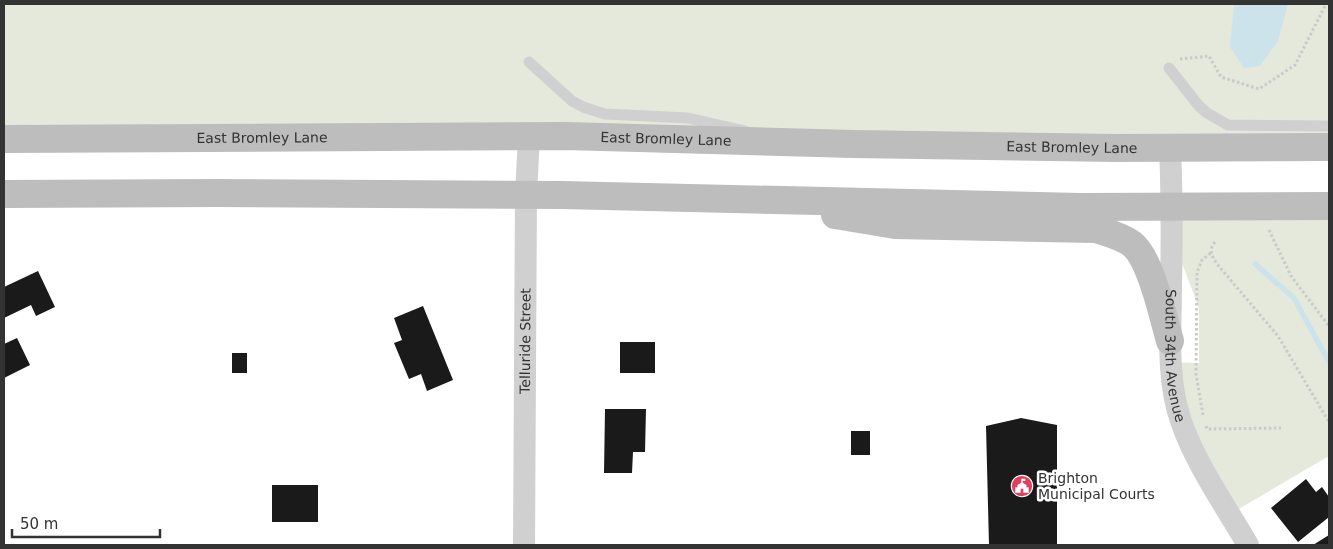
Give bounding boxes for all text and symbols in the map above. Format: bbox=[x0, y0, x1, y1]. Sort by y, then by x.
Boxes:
street label: East Bromley Lane bbox=[196, 129, 328, 146]
street label: East Bromley Lane bbox=[600, 129, 732, 149]
street label: East Bromley Lane bbox=[1006, 138, 1137, 156]
street label: Telluride Street bbox=[517, 288, 533, 395]
street label: South 34th Avenue bbox=[1162, 289, 1189, 424]
place label: Brighton Municipal Courts bbox=[1038, 470, 1155, 502]
public building icon: Brighton Municipal Courts bbox=[1010, 474, 1034, 498]
scale bar bbox=[12, 506, 160, 538]
text: 50 m bbox=[20, 515, 58, 533]

